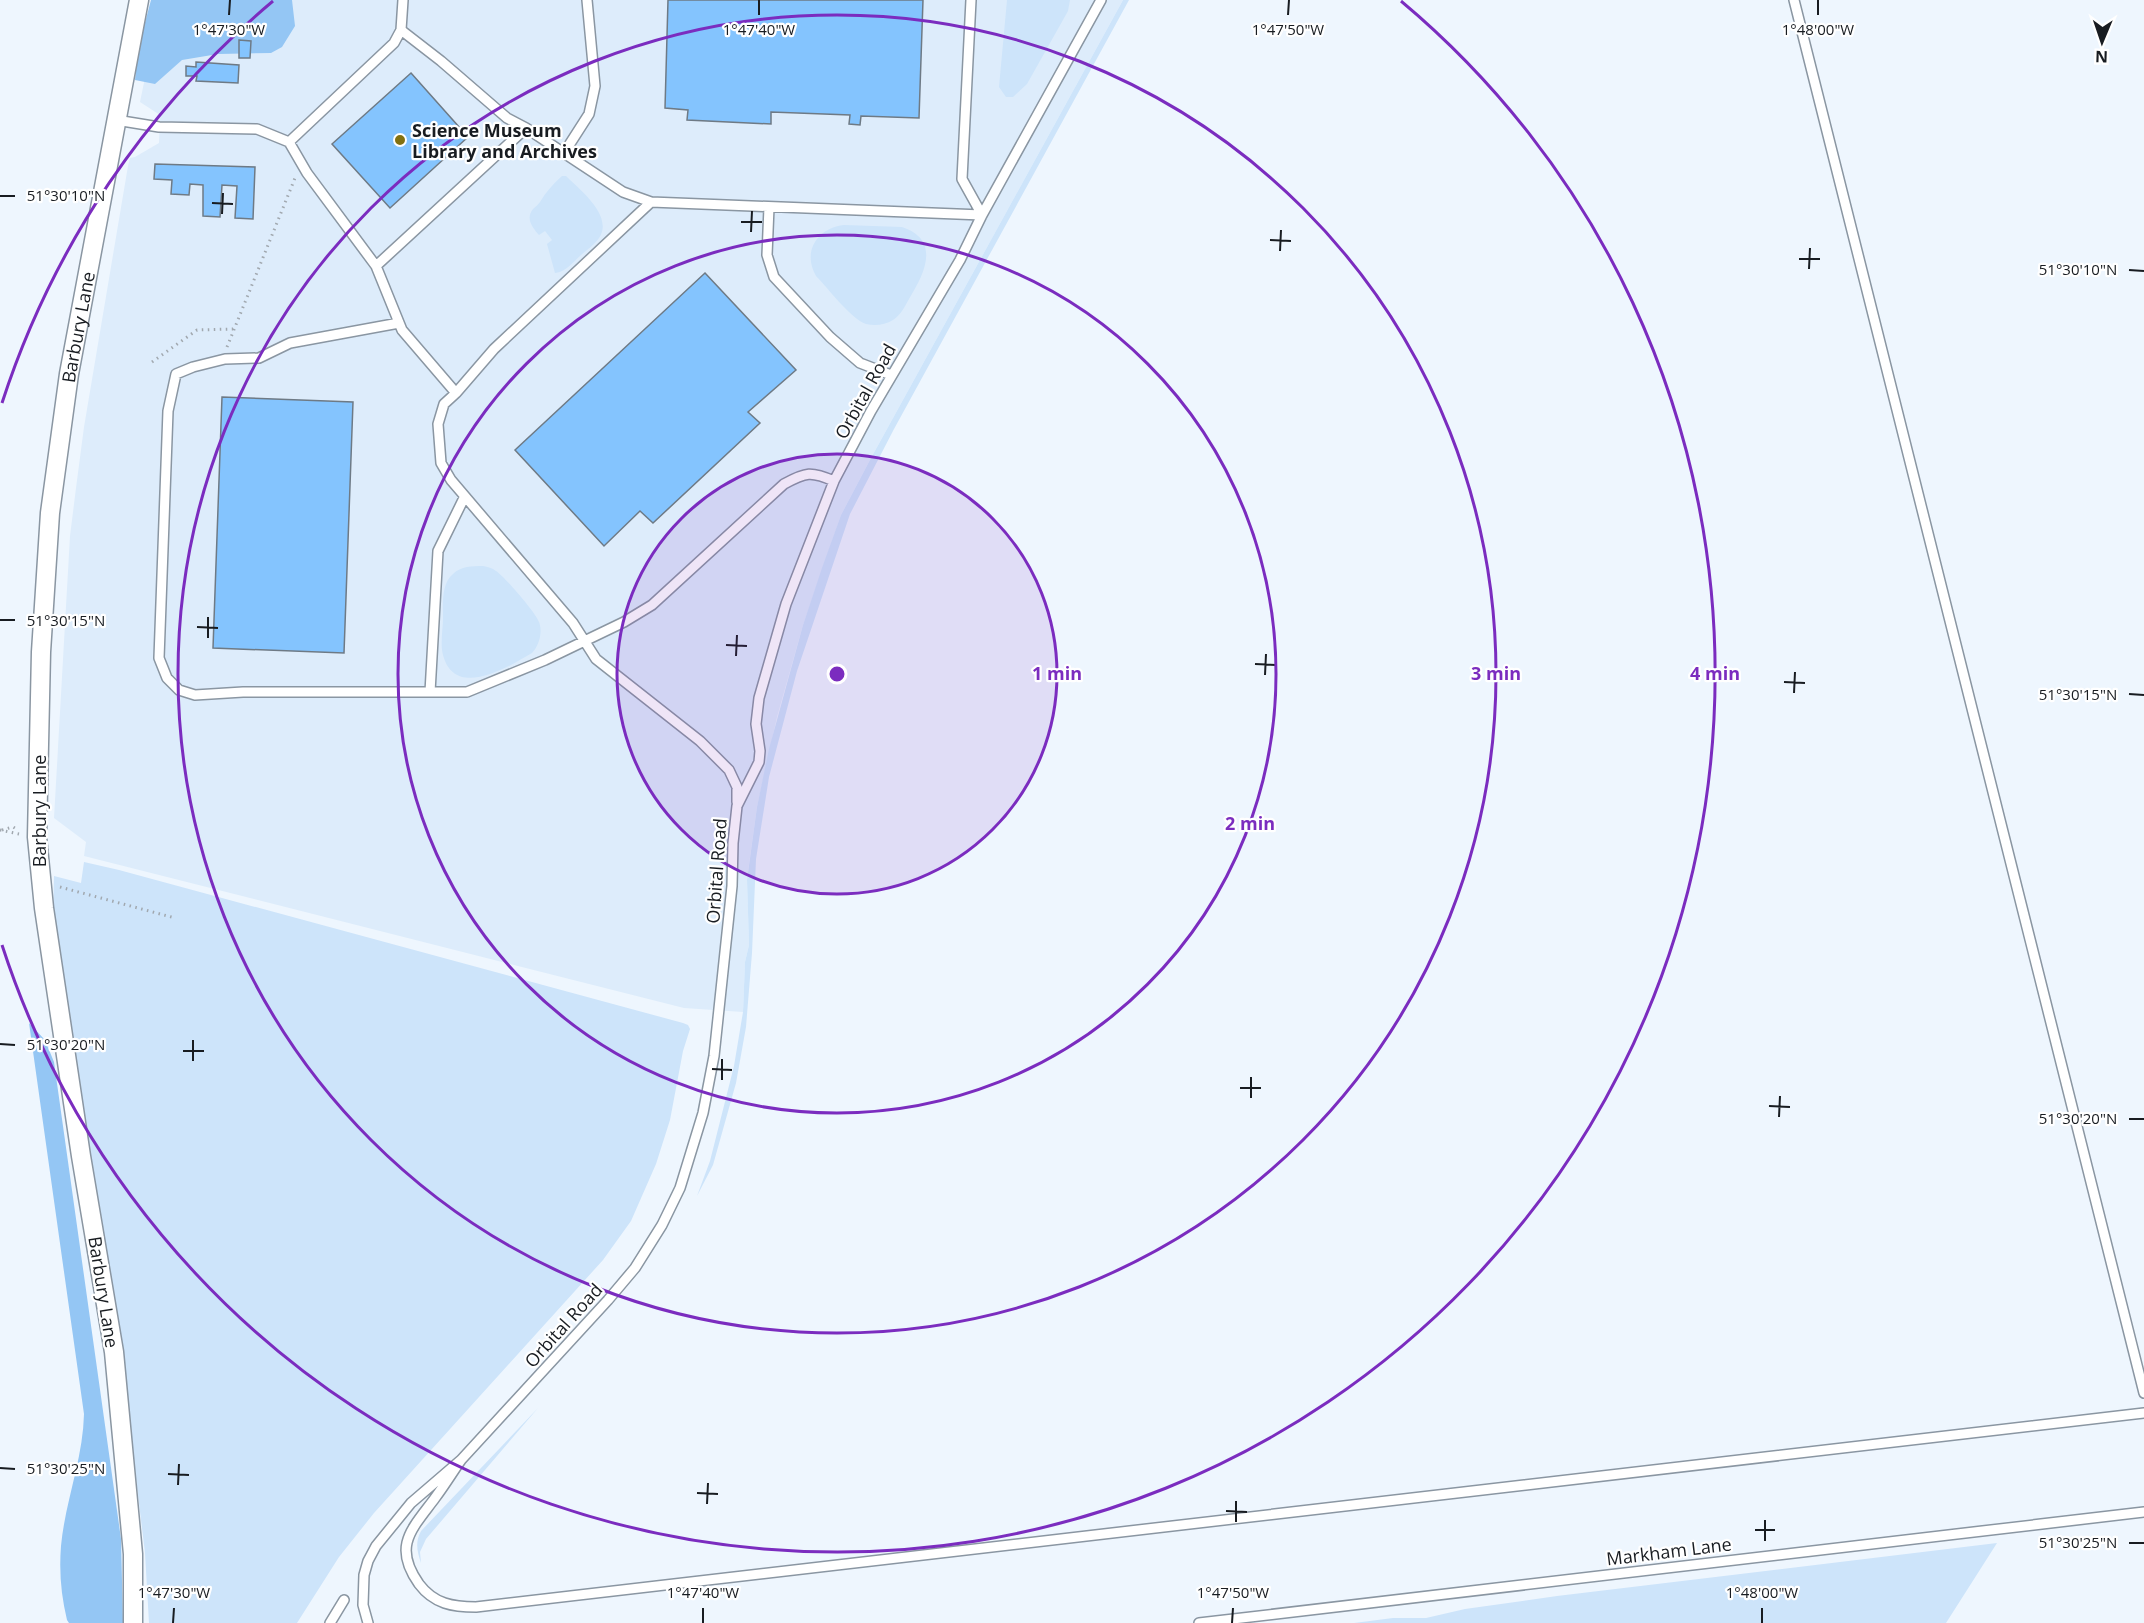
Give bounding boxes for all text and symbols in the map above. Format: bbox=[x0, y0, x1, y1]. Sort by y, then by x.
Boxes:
north arrow bbox=[2072, 12, 2132, 72]
text: 1°47'30"W bbox=[193, 19, 265, 39]
text: 1°47'40"W bbox=[723, 19, 795, 39]
text: 1°47'50"W bbox=[1252, 19, 1324, 39]
text: 1°48'00"W bbox=[1782, 19, 1854, 39]
text: N bbox=[2095, 46, 2108, 68]
place label: Science Museum Library and Archives bbox=[412, 118, 597, 163]
marker: Science Museum Library and Archives bbox=[393, 133, 407, 147]
text: 51°30'10"N bbox=[27, 185, 105, 205]
text: 51°30'10"N bbox=[2039, 259, 2117, 279]
street label: Barbury Lane bbox=[56, 270, 100, 384]
street label: Orbital Road bbox=[829, 339, 901, 443]
text: 51°30'15"N bbox=[27, 610, 105, 630]
text: 1 min bbox=[1032, 661, 1082, 685]
text: 3 min bbox=[1471, 661, 1521, 685]
text: 4 min bbox=[1690, 661, 1740, 685]
centre of rings bbox=[827, 664, 847, 684]
text: 51°30'15"N bbox=[2039, 684, 2117, 704]
street label: Barbury Lane bbox=[27, 755, 51, 867]
text: 2 min bbox=[1225, 811, 1275, 835]
street label: Orbital Road bbox=[700, 818, 732, 924]
text: 51°30'20"N bbox=[27, 1034, 105, 1054]
text: 51°30'20"N bbox=[2039, 1108, 2117, 1128]
street label: Barbury Lane bbox=[83, 1234, 125, 1350]
street label: Orbital Road bbox=[519, 1278, 607, 1372]
text: 51°30'25"N bbox=[27, 1458, 105, 1478]
street label: Markham Lane bbox=[1605, 1531, 1733, 1571]
text: 51°30'25"N bbox=[2039, 1532, 2117, 1552]
text: 1°47'30"W bbox=[138, 1582, 210, 1602]
text: 1°47'40"W bbox=[667, 1582, 739, 1602]
text: 1°47'50"W bbox=[1197, 1582, 1269, 1602]
text: 1°48'00"W bbox=[1726, 1582, 1798, 1602]

